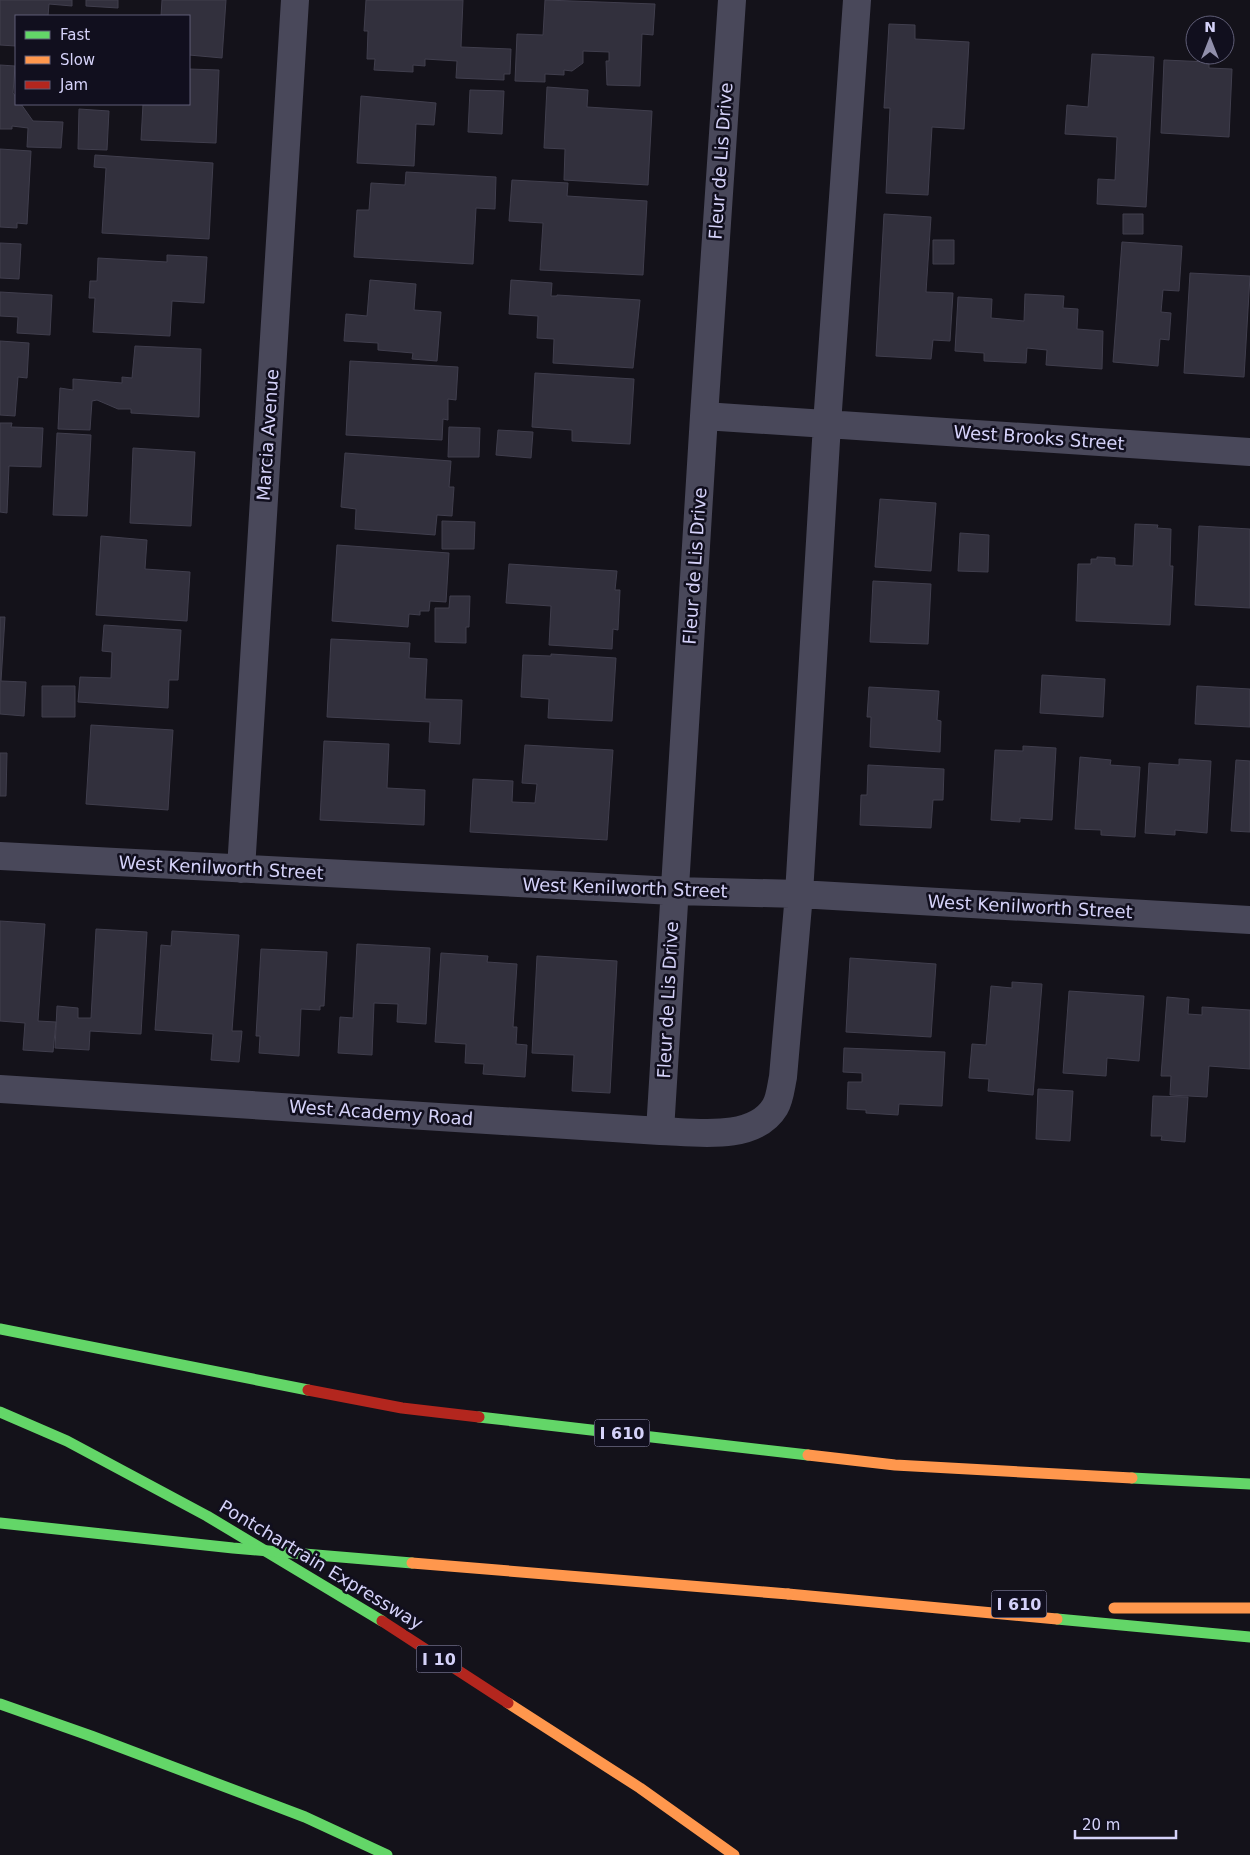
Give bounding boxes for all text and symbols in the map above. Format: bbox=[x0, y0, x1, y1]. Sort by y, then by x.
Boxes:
legend bbox=[15, 15, 190, 105]
north arrow bbox=[1185, 15, 1235, 65]
text: N bbox=[1204, 19, 1216, 35]
text: Fast bbox=[60, 26, 90, 44]
text: Slow bbox=[60, 51, 95, 69]
text: Jam bbox=[59, 76, 88, 94]
street label: Fleur de Lis Drive bbox=[705, 82, 736, 240]
street label: Marcia Avenue bbox=[252, 368, 283, 502]
street label: West Brooks Street bbox=[953, 421, 1125, 454]
street label: Fleur de Lis Drive bbox=[679, 487, 710, 645]
street label: West Kenilworth Street bbox=[118, 852, 324, 883]
street label: West Kenilworth Street bbox=[522, 873, 728, 902]
street label: West Kenilworth Street bbox=[927, 891, 1133, 922]
street label: Fleur de Lis Drive bbox=[653, 921, 682, 1079]
street label: West Academy Road bbox=[288, 1096, 474, 1129]
road number: I 610 bbox=[594, 1420, 650, 1446]
street label: Pontchartrain Expressway bbox=[216, 1495, 427, 1634]
road number: I 610 bbox=[992, 1590, 1046, 1618]
road number: I 10 bbox=[416, 1646, 462, 1672]
scale bar bbox=[1075, 1808, 1176, 1840]
text: 20 m bbox=[1082, 1816, 1120, 1834]

